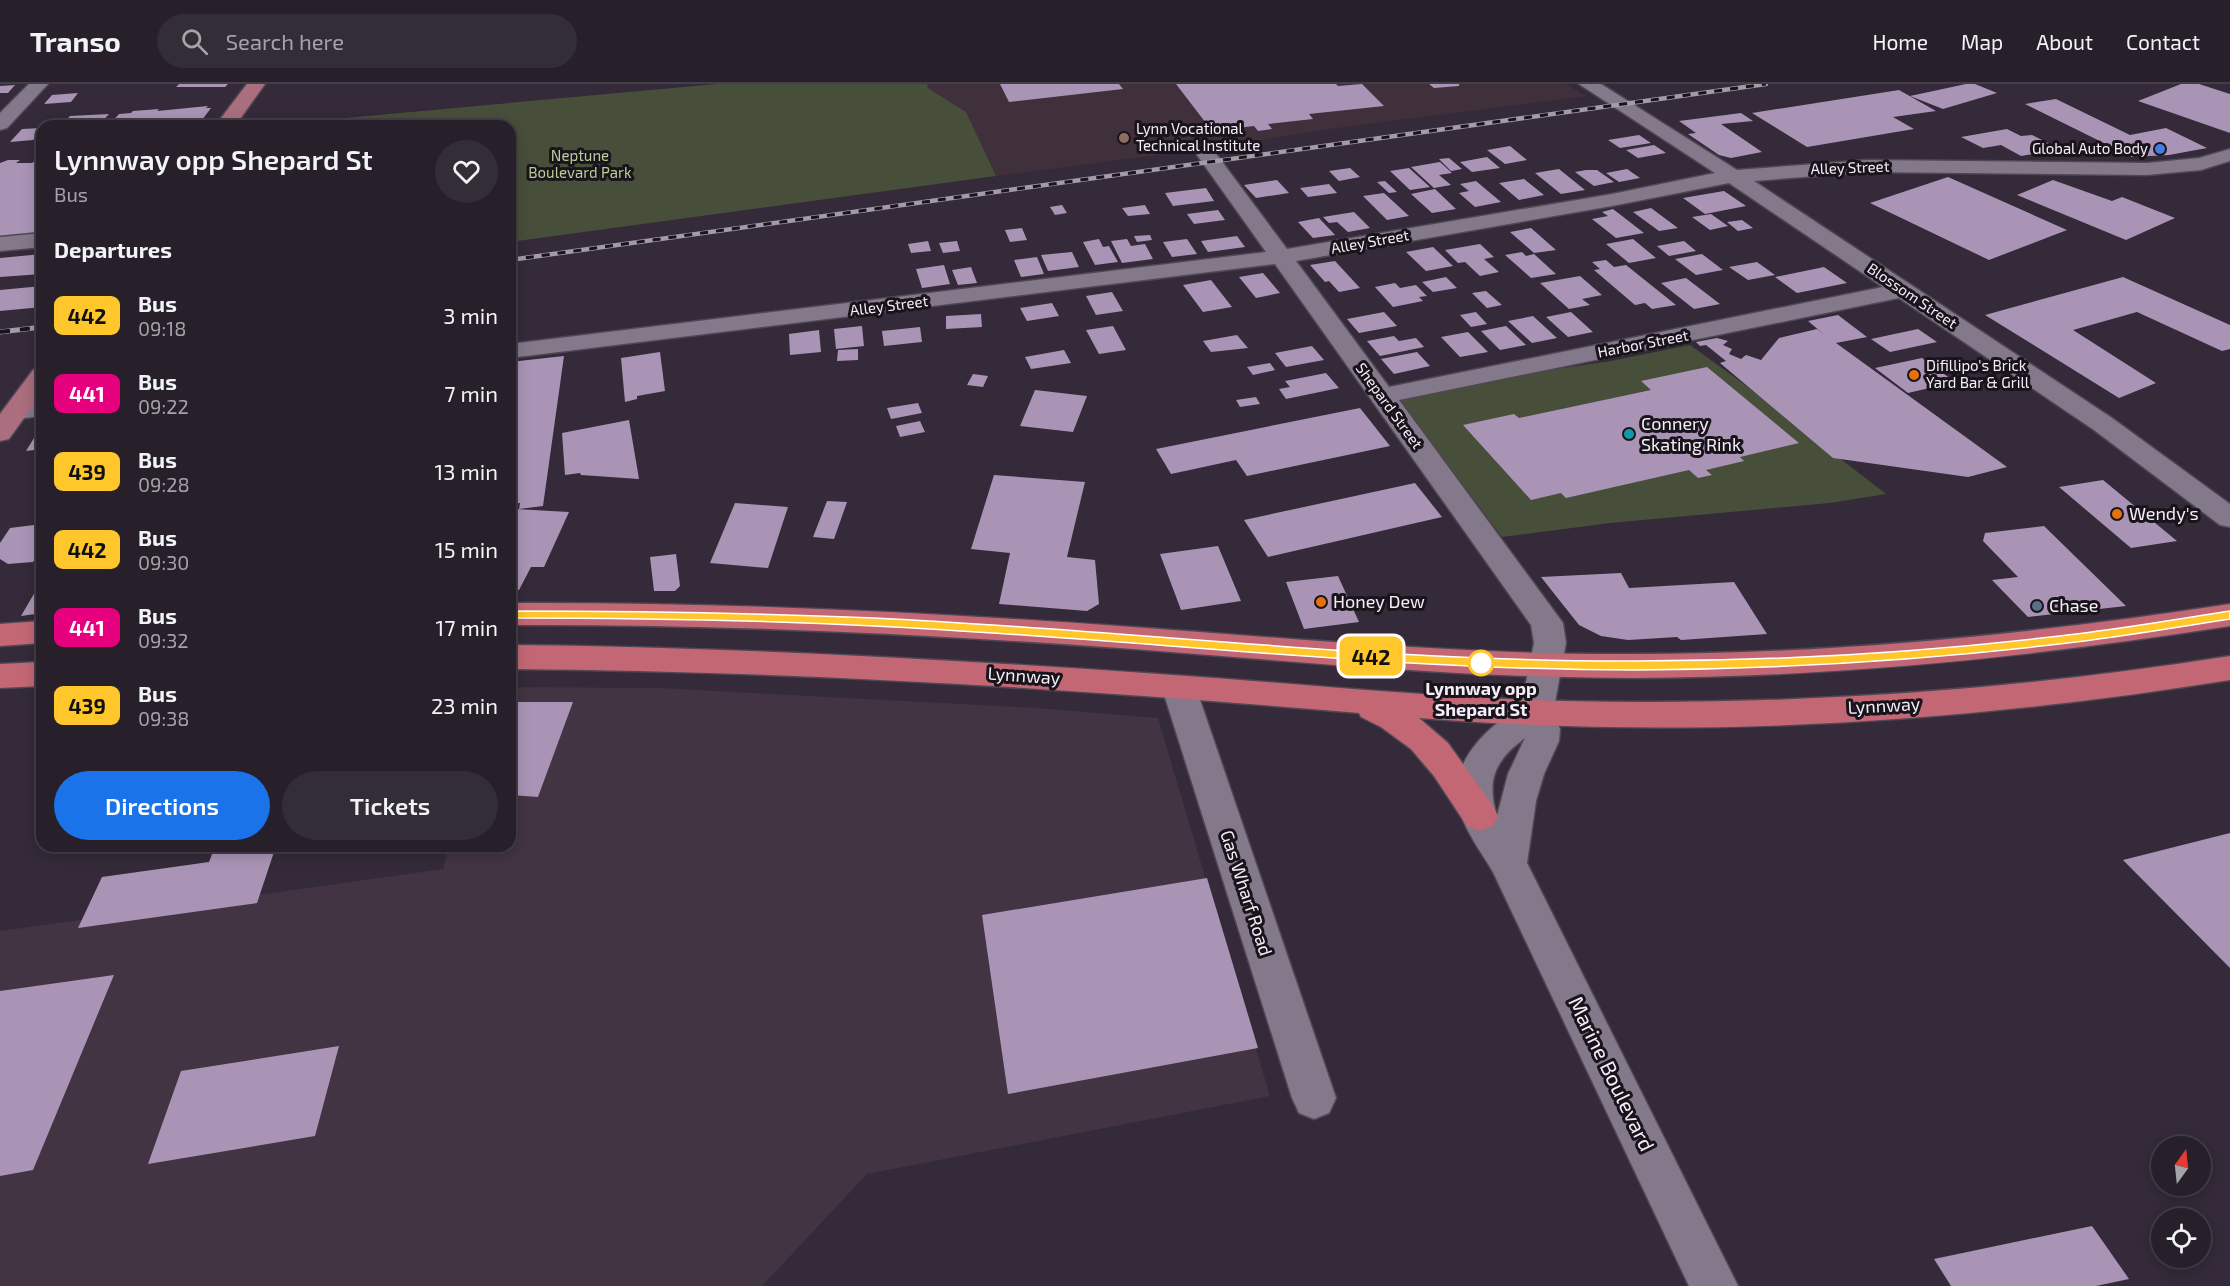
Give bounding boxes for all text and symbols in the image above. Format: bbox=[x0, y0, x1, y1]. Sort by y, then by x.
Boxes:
search box bbox=[157, 14, 577, 68]
text: Transo bbox=[30, 24, 121, 58]
icon: search bbox=[178, 25, 211, 58]
text: Search here bbox=[226, 28, 344, 54]
text: Home bbox=[1872, 29, 1928, 54]
text: Map bbox=[1961, 29, 2003, 54]
text: About bbox=[2036, 29, 2093, 54]
text: Contact bbox=[2126, 29, 2200, 54]
place label: Lynn Vocational Technical Institute bbox=[1136, 119, 1260, 154]
marker: Lynn Vocational Technical Institute bbox=[1117, 131, 1131, 145]
place label: Global Auto Body bbox=[2032, 139, 2148, 157]
button: heart bbox=[435, 140, 498, 203]
text: Lynnway opp Shepard St bbox=[54, 142, 373, 176]
marker: Global Auto Body bbox=[2153, 142, 2167, 156]
park label: Neptune Boulevard Park bbox=[528, 146, 632, 181]
street label: Alley Street bbox=[1810, 157, 1890, 177]
text: Bus bbox=[54, 182, 88, 206]
street label: Alley Street bbox=[1329, 225, 1411, 257]
text: Departures bbox=[54, 236, 172, 262]
street label: Blossom Street bbox=[1864, 259, 1961, 332]
text: Bus bbox=[138, 290, 177, 316]
street label: Alley Street bbox=[849, 291, 929, 319]
text: 3 min bbox=[443, 302, 498, 328]
text: 442 bbox=[68, 303, 106, 328]
text: 09:18 bbox=[138, 316, 186, 340]
street label: Harbor Street bbox=[1596, 325, 1690, 361]
place label: Difillipo's Brick Yard Bar & Grill bbox=[1926, 356, 2030, 391]
street label: Shepard Street bbox=[1353, 359, 1427, 452]
text: Bus bbox=[138, 368, 177, 394]
marker: Difillipo's Brick Yard Bar & Grill bbox=[1907, 368, 1921, 382]
text: 7 min bbox=[444, 380, 498, 406]
text: 441 bbox=[69, 381, 105, 406]
text: 09:22 bbox=[138, 394, 189, 418]
place label: Connery Skating Rink bbox=[1641, 412, 1741, 455]
marker: Connery Skating Rink bbox=[1622, 427, 1636, 441]
text: Bus bbox=[138, 446, 177, 472]
text: 13 min bbox=[435, 458, 498, 484]
text: 439 bbox=[68, 459, 106, 484]
text: 09:28 bbox=[138, 472, 190, 496]
place label: Wendy's bbox=[2129, 502, 2199, 524]
marker: Wendy's bbox=[2110, 507, 2124, 521]
text: Bus bbox=[138, 524, 177, 550]
text: 15 min bbox=[435, 536, 498, 562]
text: 442 bbox=[68, 537, 106, 562]
text: 09:30 bbox=[138, 550, 189, 574]
place label: Honey Dew bbox=[1333, 590, 1425, 612]
place label: Chase bbox=[2049, 594, 2098, 616]
marker: Honey Dew bbox=[1314, 595, 1328, 609]
marker: Chase bbox=[2030, 599, 2044, 613]
text: Bus bbox=[138, 602, 177, 628]
text: 17 min bbox=[436, 614, 498, 640]
text: 441 bbox=[69, 615, 105, 640]
text: 09:32 bbox=[138, 628, 189, 652]
line badge: 442 bbox=[1336, 636, 1406, 676]
text: 442 bbox=[1352, 644, 1390, 669]
marker: Lynnway opp Shepard St bbox=[1468, 650, 1494, 676]
street label: Lynnway bbox=[987, 661, 1062, 689]
place label: Lynnway opp Shepard St bbox=[1425, 677, 1537, 720]
text: Bus bbox=[138, 680, 177, 706]
text: 23 min bbox=[431, 692, 498, 718]
street label: Lynnway bbox=[1847, 692, 1921, 718]
text: 439 bbox=[68, 693, 106, 718]
text: 09:38 bbox=[138, 706, 189, 730]
button: Directions bbox=[54, 771, 270, 840]
button: Tickets bbox=[282, 771, 498, 840]
street label: Gas Wharf Road bbox=[1216, 827, 1278, 958]
street label: Marine Boulevard bbox=[1564, 992, 1661, 1155]
north arrow bbox=[2151, 1136, 2211, 1196]
map controls bbox=[2151, 1136, 2211, 1268]
button: locate bbox=[2151, 1208, 2211, 1268]

